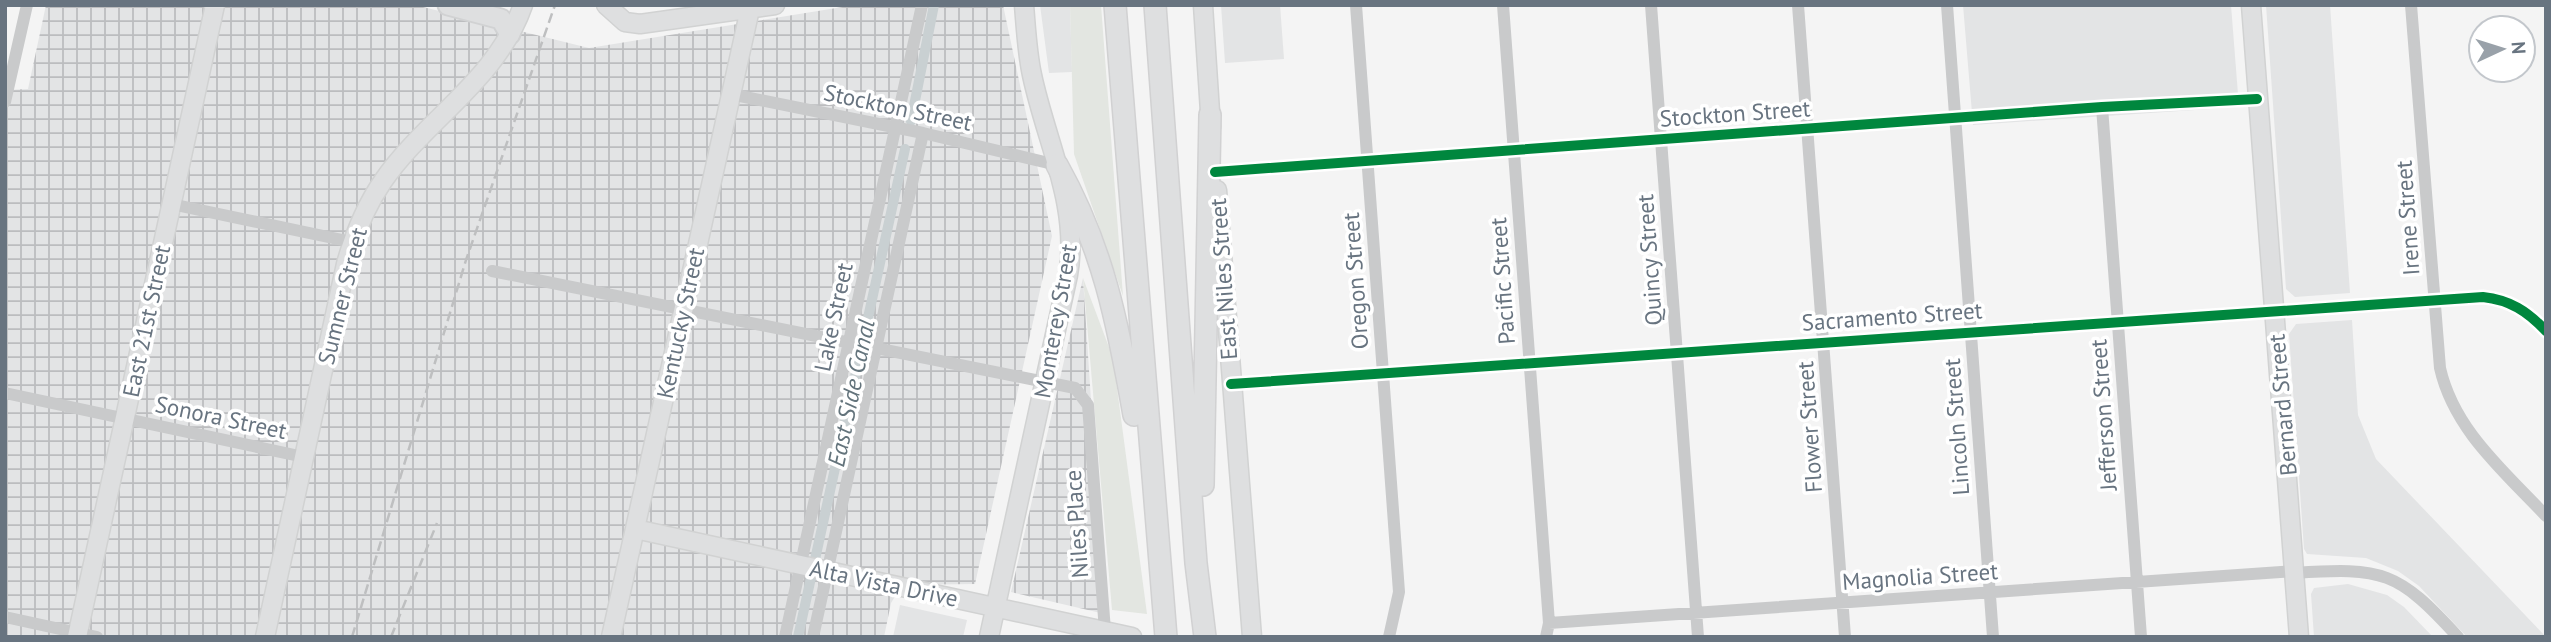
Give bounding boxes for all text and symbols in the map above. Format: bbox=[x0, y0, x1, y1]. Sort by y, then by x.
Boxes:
north arrow bbox=[2467, 14, 2537, 84]
text: N bbox=[2507, 41, 2531, 55]
street label: Stockton Street bbox=[821, 77, 975, 137]
street label: Stockton Street bbox=[1659, 93, 1811, 133]
street label: Irene Street bbox=[2388, 159, 2425, 277]
street label: Quincy Street bbox=[1630, 193, 1668, 327]
street label: East Niles Street bbox=[1203, 197, 1243, 361]
street label: Oregon Street bbox=[1336, 211, 1374, 350]
street label: Pacific Street bbox=[1483, 216, 1521, 345]
street label: Sumner Street bbox=[311, 224, 373, 368]
street label: Monterey Street bbox=[1027, 241, 1083, 400]
street label: East 21st Street bbox=[116, 242, 176, 400]
street label: Kentucky Street bbox=[650, 245, 710, 401]
street label: Lake Street bbox=[807, 260, 859, 374]
street label: Sacramento Street bbox=[1801, 295, 1983, 337]
water label: East Side Canal bbox=[820, 316, 882, 470]
street label: Bernard Street bbox=[2261, 333, 2303, 477]
street label: Jefferson Street bbox=[2083, 338, 2123, 493]
street label: Lincoln Street bbox=[1937, 357, 1975, 496]
street label: Flower Street bbox=[1790, 360, 1828, 494]
street label: Sonora Street bbox=[153, 389, 290, 445]
street label: Niles Place bbox=[1058, 469, 1094, 579]
street label: Alta Vista Drive bbox=[807, 553, 961, 613]
street label: Magnolia Street bbox=[1841, 556, 1999, 596]

